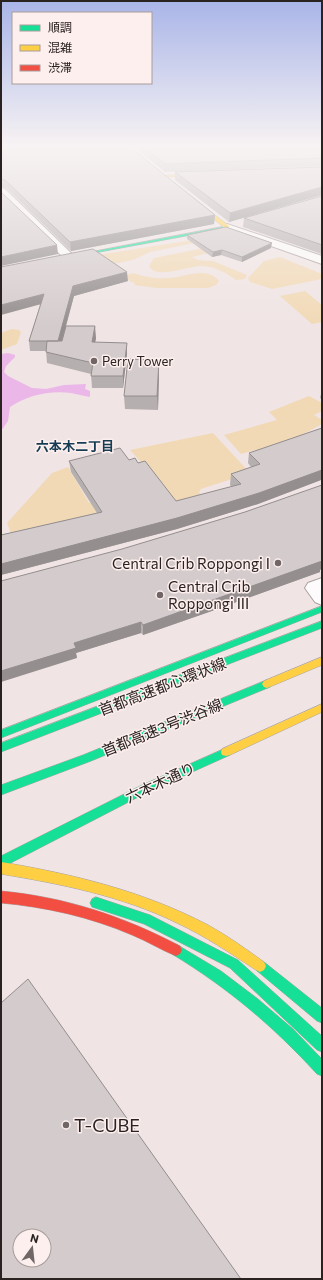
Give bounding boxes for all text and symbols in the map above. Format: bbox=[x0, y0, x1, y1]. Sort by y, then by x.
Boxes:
legend bbox=[12, 12, 152, 84]
text: 順調 bbox=[48, 20, 72, 34]
text: 混雑 bbox=[48, 40, 72, 54]
text: 渋滞 bbox=[48, 60, 72, 74]
place label: Perry Tower bbox=[102, 353, 174, 369]
marker: Perry Tower bbox=[89, 356, 99, 366]
district label: 六本木二丁目 bbox=[36, 438, 114, 454]
place label: Central Crib Roppongi I bbox=[112, 554, 270, 572]
marker: Central Crib Roppongi I bbox=[273, 558, 283, 568]
place label: Central Crib Roppongi III bbox=[168, 577, 250, 612]
marker: Central Crib Roppongi III bbox=[155, 590, 165, 600]
street label: 首都高速都心環状線 bbox=[96, 653, 228, 719]
street label: 首都高速3号渋谷線 bbox=[99, 695, 225, 759]
street label: 六本木通り bbox=[122, 758, 198, 806]
place label: T-CUBE bbox=[74, 1114, 140, 1136]
marker: T-CUBE bbox=[61, 1120, 71, 1130]
north arrow bbox=[12, 1228, 52, 1268]
text: N bbox=[29, 1231, 40, 1245]

